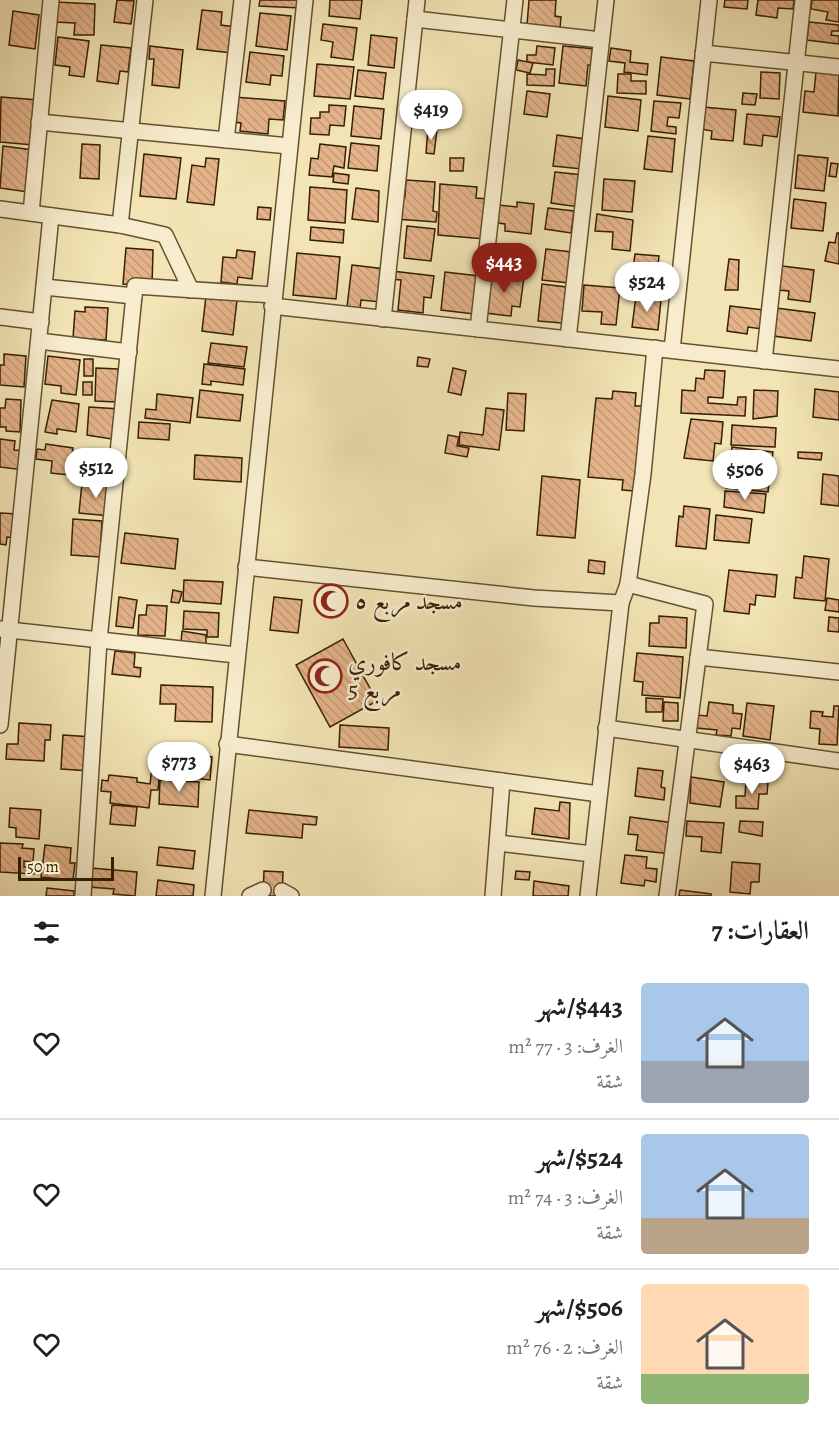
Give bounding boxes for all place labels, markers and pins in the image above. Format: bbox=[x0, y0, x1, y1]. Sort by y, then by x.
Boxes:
pin: $419 bbox=[395, 90, 467, 141]
pin: $443 bbox=[468, 243, 540, 294]
pin: $524 bbox=[611, 262, 683, 313]
pin: $512 bbox=[60, 448, 132, 499]
pin: $506 bbox=[709, 450, 781, 501]
mosque icon: مسجد مربع ٥ bbox=[313, 583, 349, 619]
place label: مسجد مربع ٥ bbox=[354, 585, 463, 623]
place label: مسجد كافوري مربع 5 bbox=[348, 646, 462, 712]
mosque icon: مسجد كافوري مربع 5 bbox=[307, 658, 343, 694]
pin: $773 bbox=[143, 742, 215, 793]
pin: $463 bbox=[716, 744, 788, 795]

